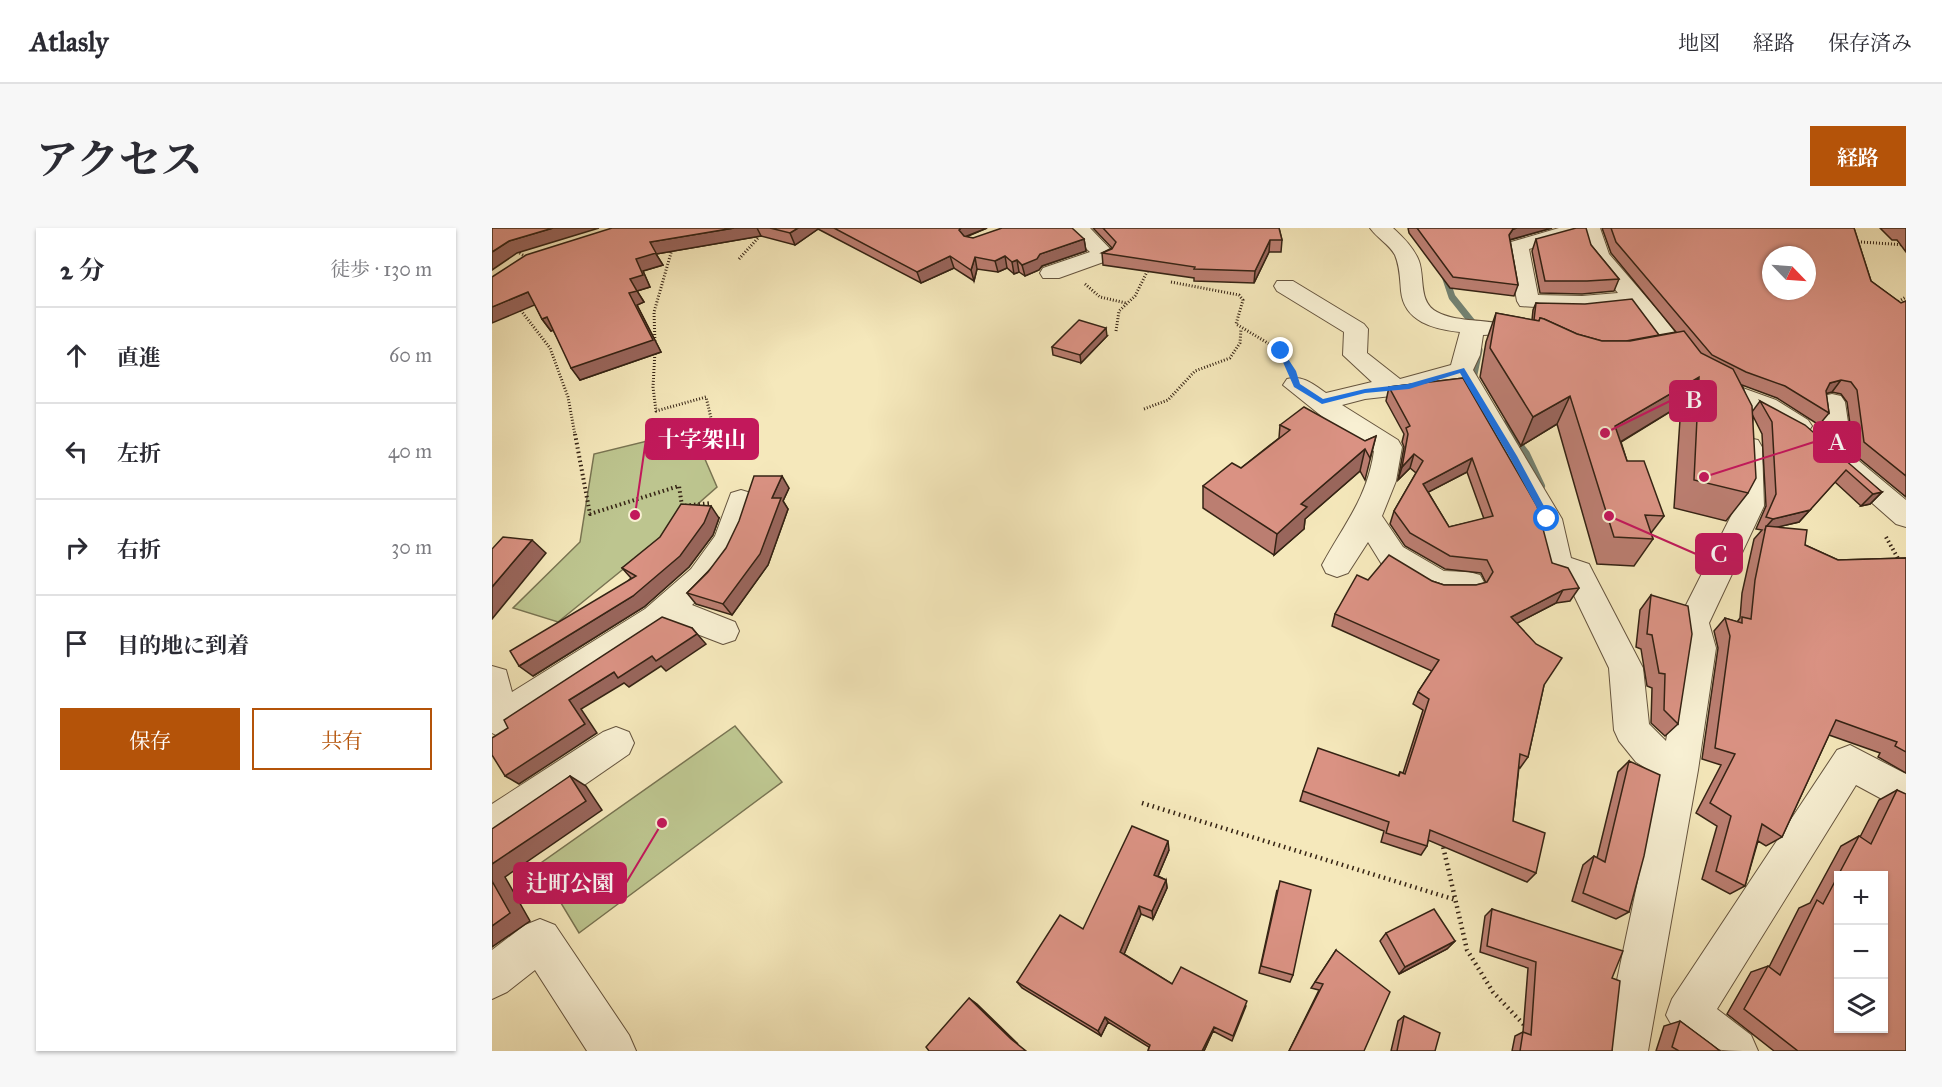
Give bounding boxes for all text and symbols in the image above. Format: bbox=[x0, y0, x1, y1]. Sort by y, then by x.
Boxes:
text: Atlasly bbox=[30, 24, 108, 59]
text: 地図 bbox=[1678, 30, 1720, 56]
text: 経路 bbox=[1753, 30, 1795, 56]
text: 保存済み bbox=[1828, 30, 1912, 56]
button: 経路 bbox=[1810, 126, 1906, 186]
text: アクセス bbox=[36, 134, 203, 186]
north arrow bbox=[1762, 246, 1816, 300]
text: 2 分 bbox=[60, 254, 104, 286]
text: 徒歩 · 130 m bbox=[330, 257, 432, 281]
route end bbox=[1267, 337, 1293, 363]
icon: ahead bbox=[60, 339, 93, 372]
text: 60 m bbox=[389, 343, 432, 367]
text: 直進 bbox=[117, 344, 161, 371]
callout: Ｂ bbox=[1670, 381, 1716, 421]
text: Ｂ bbox=[1682, 387, 1704, 414]
callout: 十字架山 bbox=[646, 419, 758, 459]
callout: Ａ bbox=[1814, 422, 1860, 462]
text: 十字架山 bbox=[658, 426, 746, 453]
text: Ａ bbox=[1826, 429, 1848, 456]
icon: left bbox=[60, 435, 93, 468]
text: 40 m bbox=[388, 439, 432, 463]
text: 左折 bbox=[117, 440, 161, 467]
route start bbox=[1533, 505, 1559, 531]
icon: right bbox=[60, 531, 93, 564]
callout: Ｃ bbox=[1696, 534, 1742, 574]
text: 30 m bbox=[391, 535, 432, 559]
text: 右折 bbox=[117, 536, 161, 563]
text: Ｃ bbox=[1708, 541, 1730, 568]
icon: arrive bbox=[60, 627, 93, 660]
text: 目的地に到着 bbox=[117, 632, 249, 659]
button: 保存 bbox=[60, 708, 240, 770]
button: 共有 bbox=[252, 708, 432, 770]
callout: 辻町公園 bbox=[514, 863, 626, 903]
text: 辻町公園 bbox=[526, 870, 614, 897]
map controls bbox=[1834, 871, 1888, 1033]
button: + bbox=[1834, 871, 1888, 925]
button: − bbox=[1834, 925, 1888, 979]
button: layers bbox=[1834, 979, 1888, 1033]

